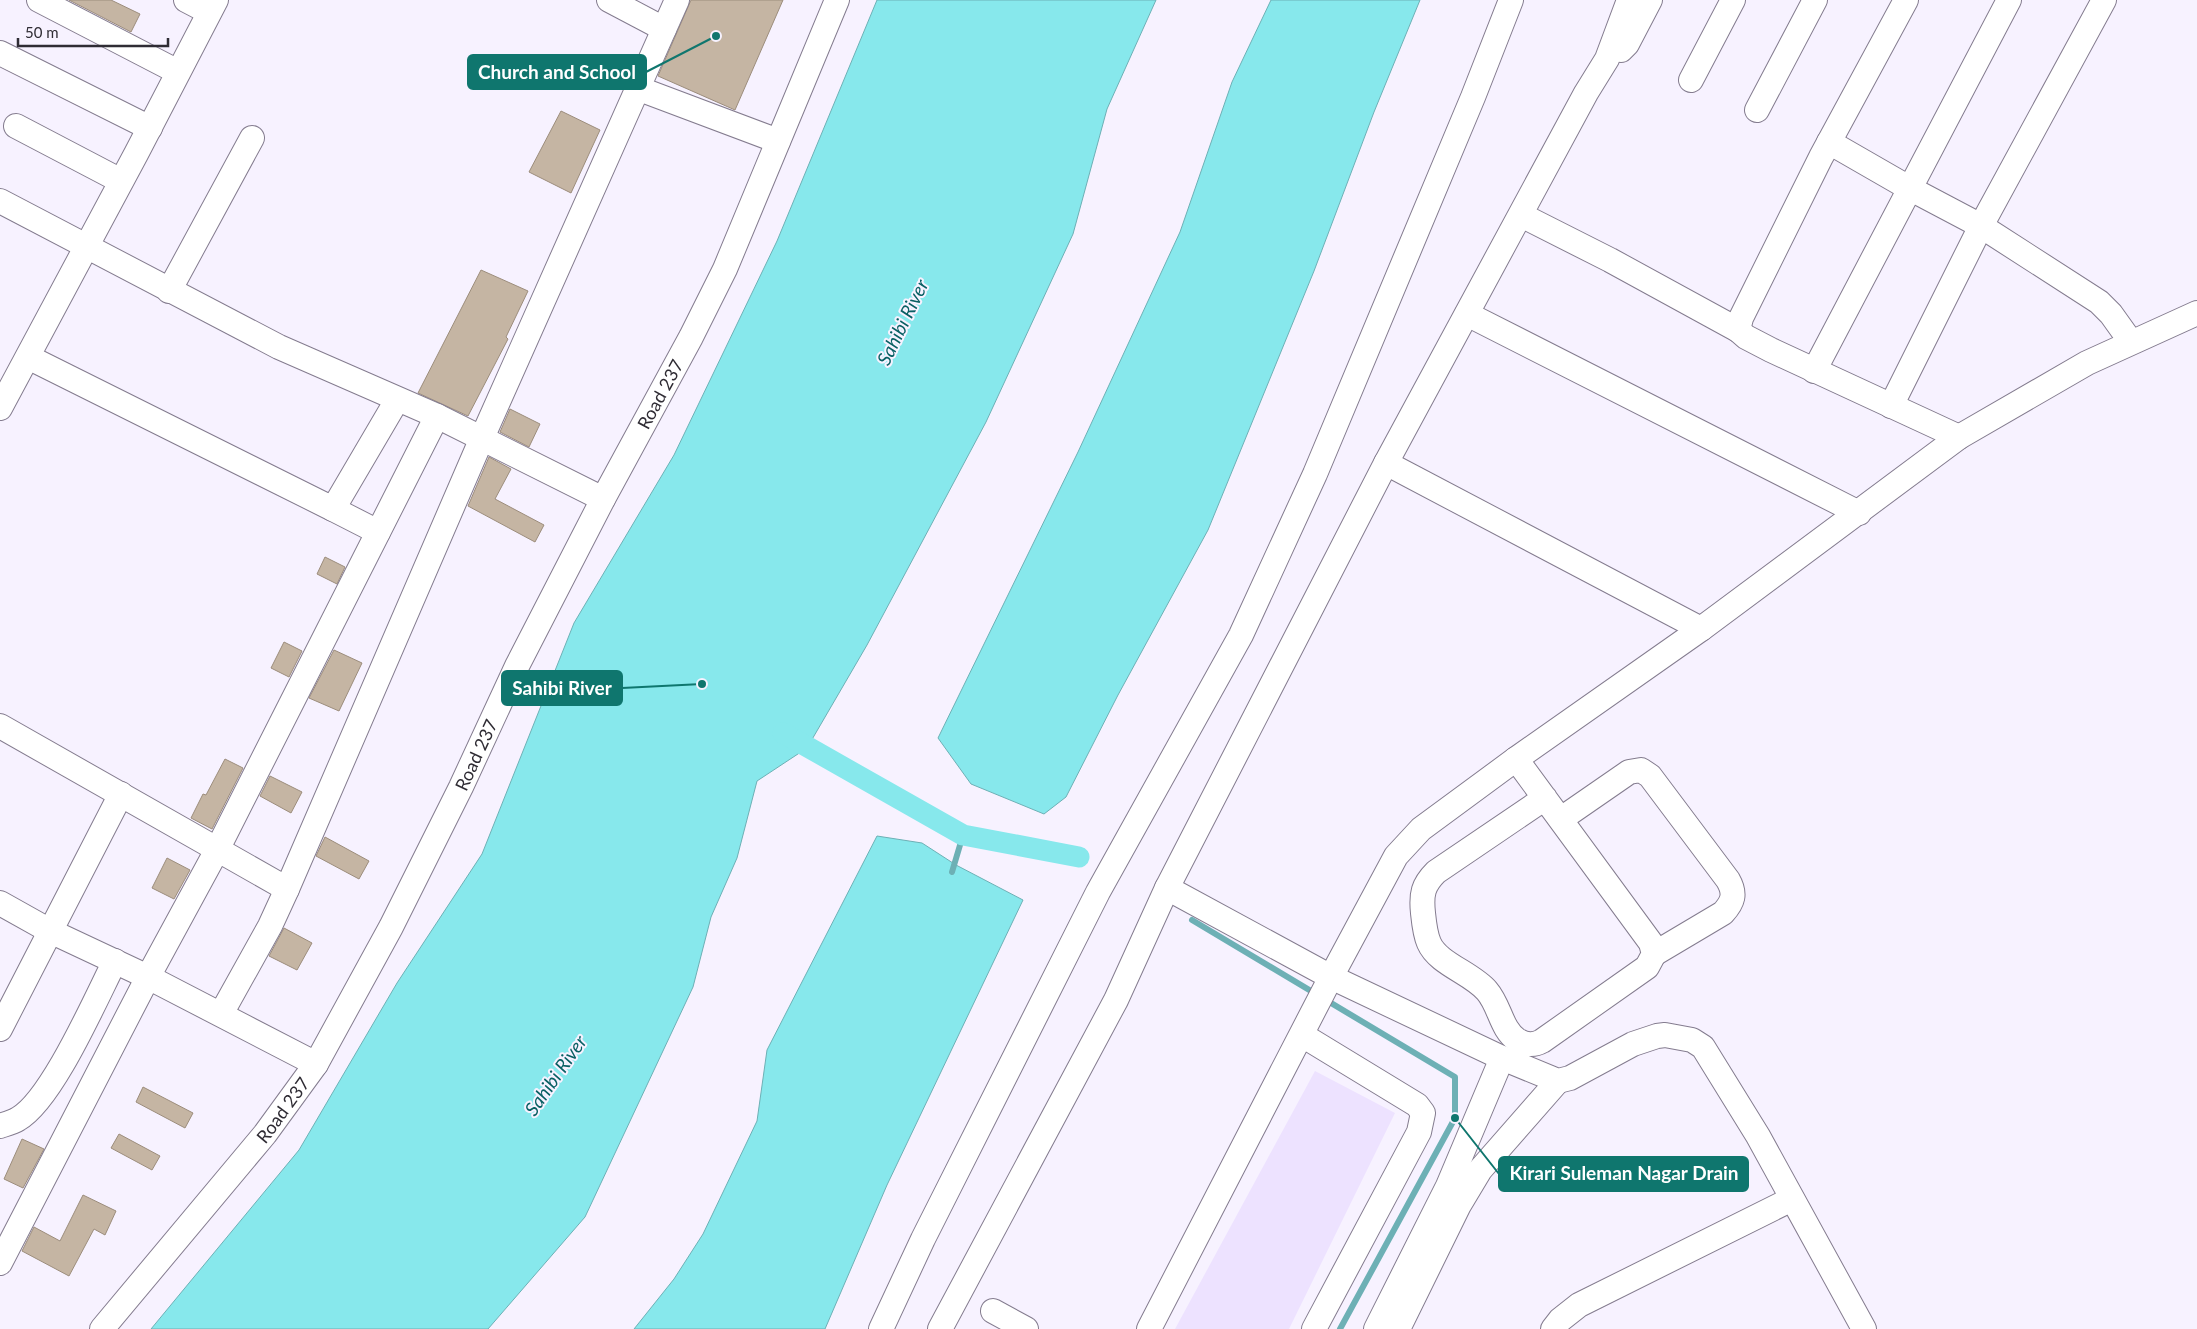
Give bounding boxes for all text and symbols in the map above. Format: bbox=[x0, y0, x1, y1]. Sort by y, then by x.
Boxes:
scale bar bbox=[18, 15, 168, 47]
text: 50 m bbox=[25, 23, 59, 41]
callout: Church and School bbox=[468, 55, 646, 89]
text: Church and School bbox=[478, 60, 636, 83]
water label: Sahibi River bbox=[871, 275, 933, 369]
street label: Road 237 bbox=[632, 356, 688, 433]
callout: Sahibi River bbox=[502, 671, 622, 705]
text: Sahibi River bbox=[512, 676, 613, 699]
street label: Road 237 bbox=[450, 716, 502, 794]
water label: Sahibi River bbox=[519, 1030, 591, 1119]
street label: Road 237 bbox=[251, 1073, 314, 1147]
callout: Kirari Suleman Nagar Drain bbox=[1499, 1157, 1748, 1191]
text: Kirari Suleman Nagar Drain bbox=[1509, 1161, 1739, 1184]

